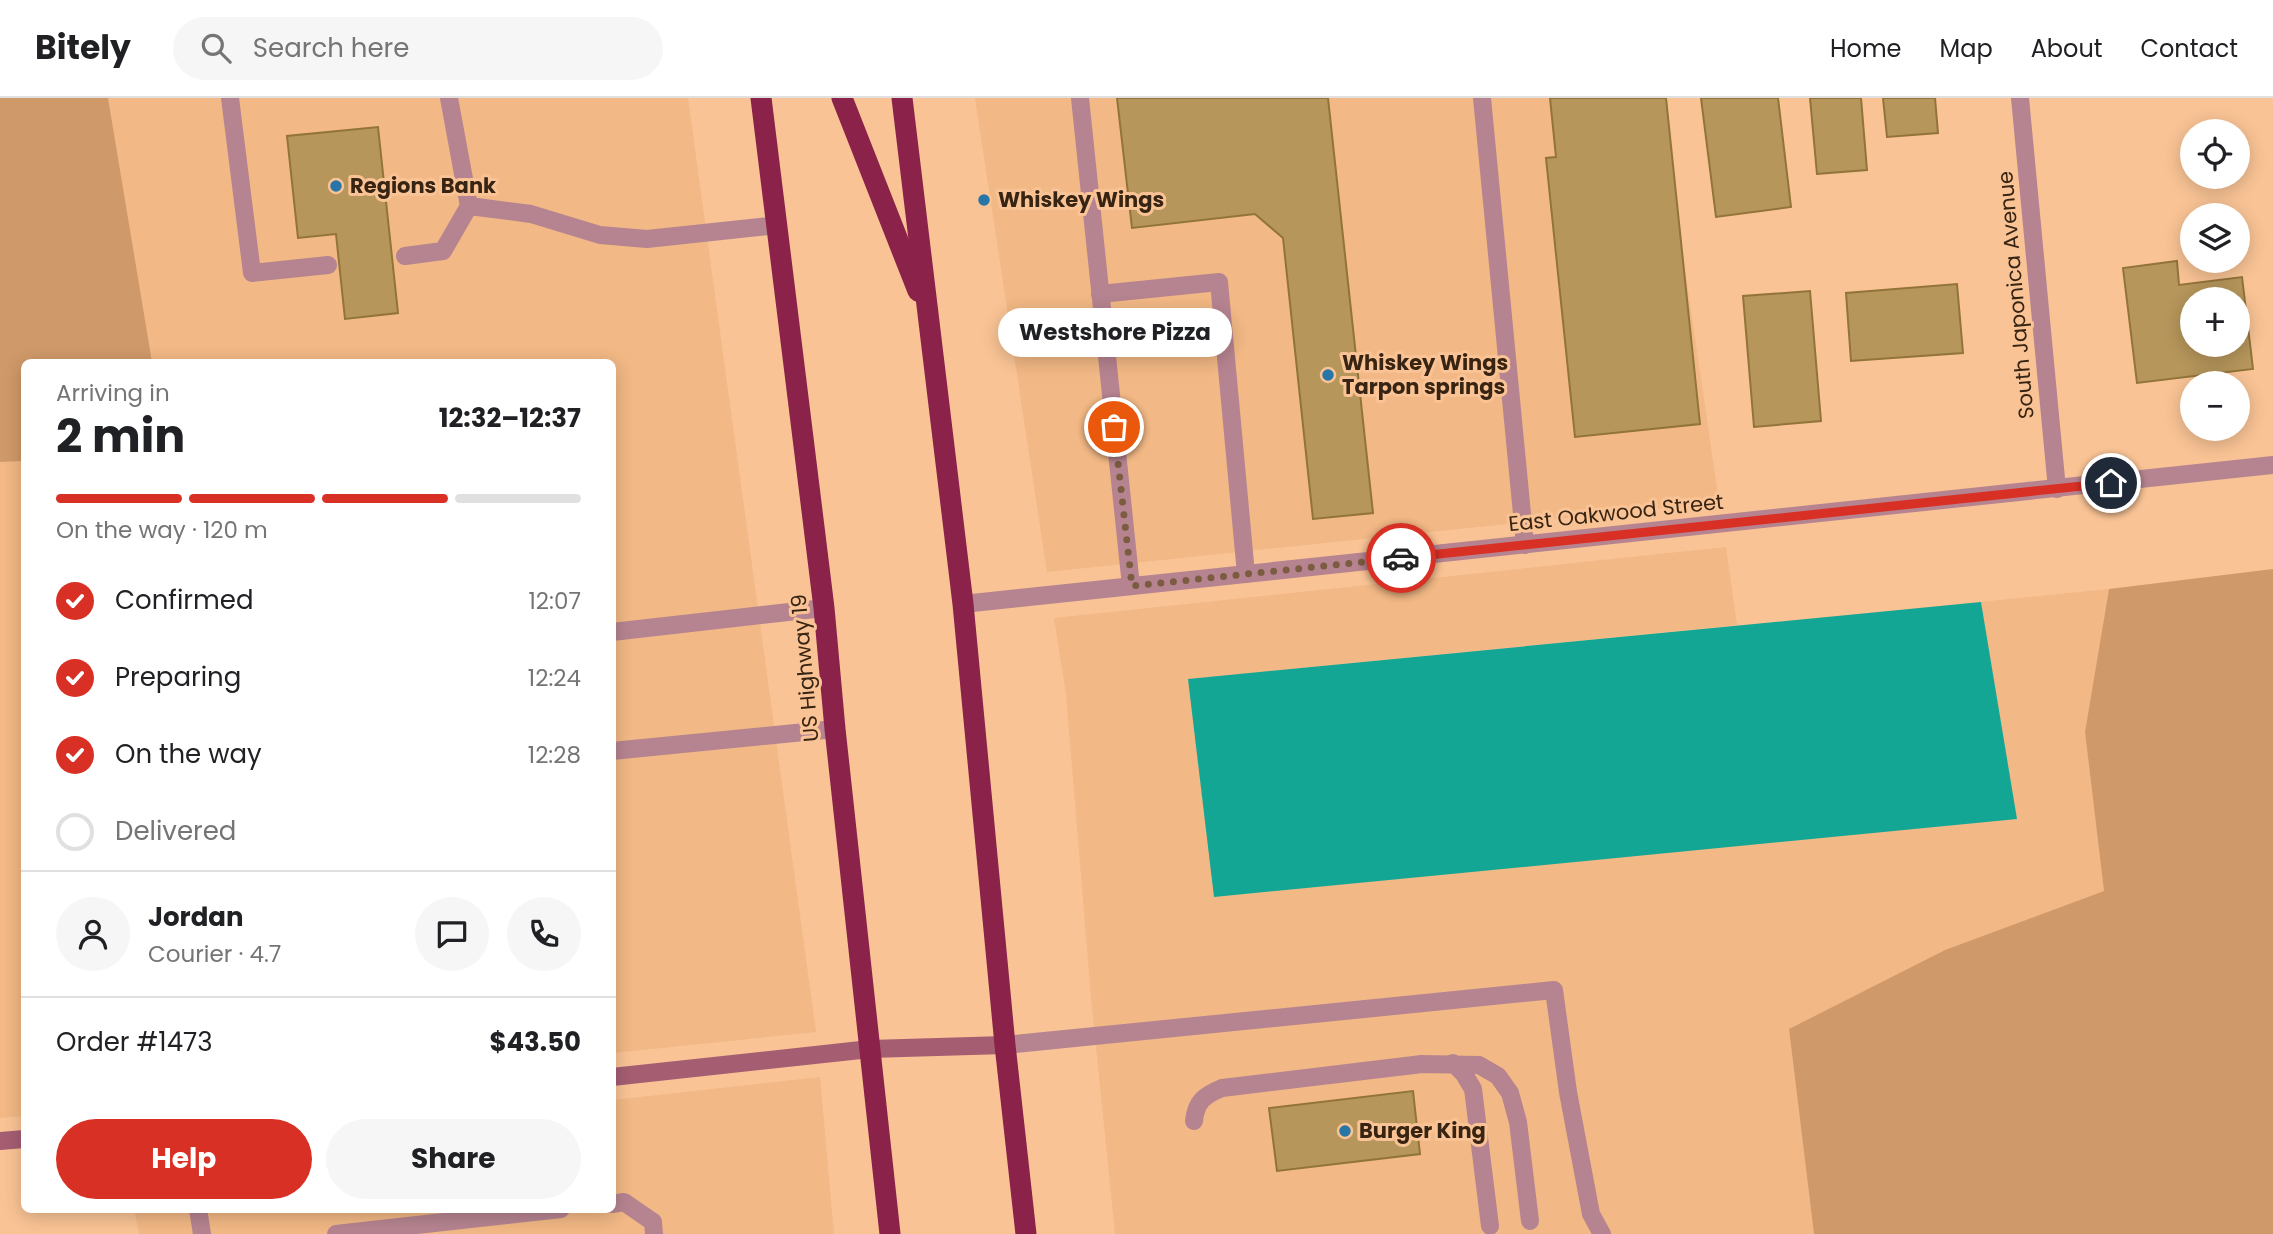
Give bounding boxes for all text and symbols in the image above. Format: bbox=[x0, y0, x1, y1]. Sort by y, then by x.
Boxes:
search box bbox=[173, 17, 663, 80]
text: Bitely bbox=[35, 24, 131, 71]
icon: search bbox=[197, 29, 235, 67]
text: Search here bbox=[253, 30, 409, 66]
text: Home bbox=[1830, 32, 1902, 65]
text: Map bbox=[1940, 32, 1993, 65]
text: About bbox=[2031, 32, 2102, 65]
text: Contact bbox=[2140, 32, 2238, 65]
map controls bbox=[2180, 119, 2250, 441]
button: locate bbox=[2180, 119, 2250, 189]
street label: South Japonica Avenue bbox=[1990, 170, 2041, 420]
place label: Regions Bank bbox=[350, 171, 496, 200]
marker: Regions Bank bbox=[328, 178, 344, 194]
place label: Whiskey Wings bbox=[998, 185, 1164, 214]
marker: Whiskey Wings bbox=[976, 192, 992, 208]
button: layers bbox=[2180, 203, 2250, 273]
button: + bbox=[2180, 287, 2250, 357]
callout: Westshore Pizza bbox=[997, 308, 1231, 357]
text: Westshore Pizza bbox=[1019, 316, 1211, 348]
place label: Whiskey Wings Tarpon springs bbox=[1342, 348, 1508, 401]
marker: Whiskey Wings Tarpon springs bbox=[1320, 367, 1336, 383]
button: − bbox=[2180, 371, 2250, 441]
text: Arriving in bbox=[56, 377, 170, 409]
pin bbox=[1084, 397, 1144, 457]
text: 12:32–12:37 bbox=[439, 400, 581, 436]
text: 2 min bbox=[56, 404, 185, 468]
icon: bag bbox=[1095, 408, 1133, 446]
pin bbox=[2081, 453, 2141, 513]
icon: home bbox=[2092, 464, 2130, 502]
street label: East Oakwood Street bbox=[1507, 487, 1725, 538]
text: On the way · 120 m bbox=[56, 514, 268, 546]
courier bbox=[1366, 523, 1436, 593]
icon: car bbox=[1382, 539, 1420, 577]
icon: check bbox=[56, 582, 94, 620]
text: Confirmed bbox=[115, 582, 253, 618]
text: 12:07 bbox=[529, 585, 581, 617]
street label: US Highway 19 bbox=[784, 593, 825, 743]
icon: check bbox=[56, 659, 94, 697]
text: Preparing bbox=[115, 659, 241, 695]
text: 12:24 bbox=[528, 662, 581, 694]
icon: check bbox=[56, 736, 94, 774]
text: On the way bbox=[115, 736, 262, 772]
text: 12:28 bbox=[528, 739, 581, 771]
text: Delivered bbox=[115, 813, 236, 849]
button: person bbox=[56, 897, 130, 971]
button: chat bbox=[415, 897, 489, 971]
button: phone bbox=[507, 897, 581, 971]
text: Jordan bbox=[148, 899, 244, 935]
text: Courier · 4.7 bbox=[148, 938, 281, 970]
text: Order #1473 bbox=[56, 1024, 213, 1060]
text: $43.50 bbox=[489, 1024, 581, 1060]
place label: Burger King bbox=[1359, 1116, 1486, 1145]
button: Help bbox=[56, 1119, 312, 1199]
button: Share bbox=[326, 1119, 581, 1199]
marker: Burger King bbox=[1337, 1123, 1353, 1139]

